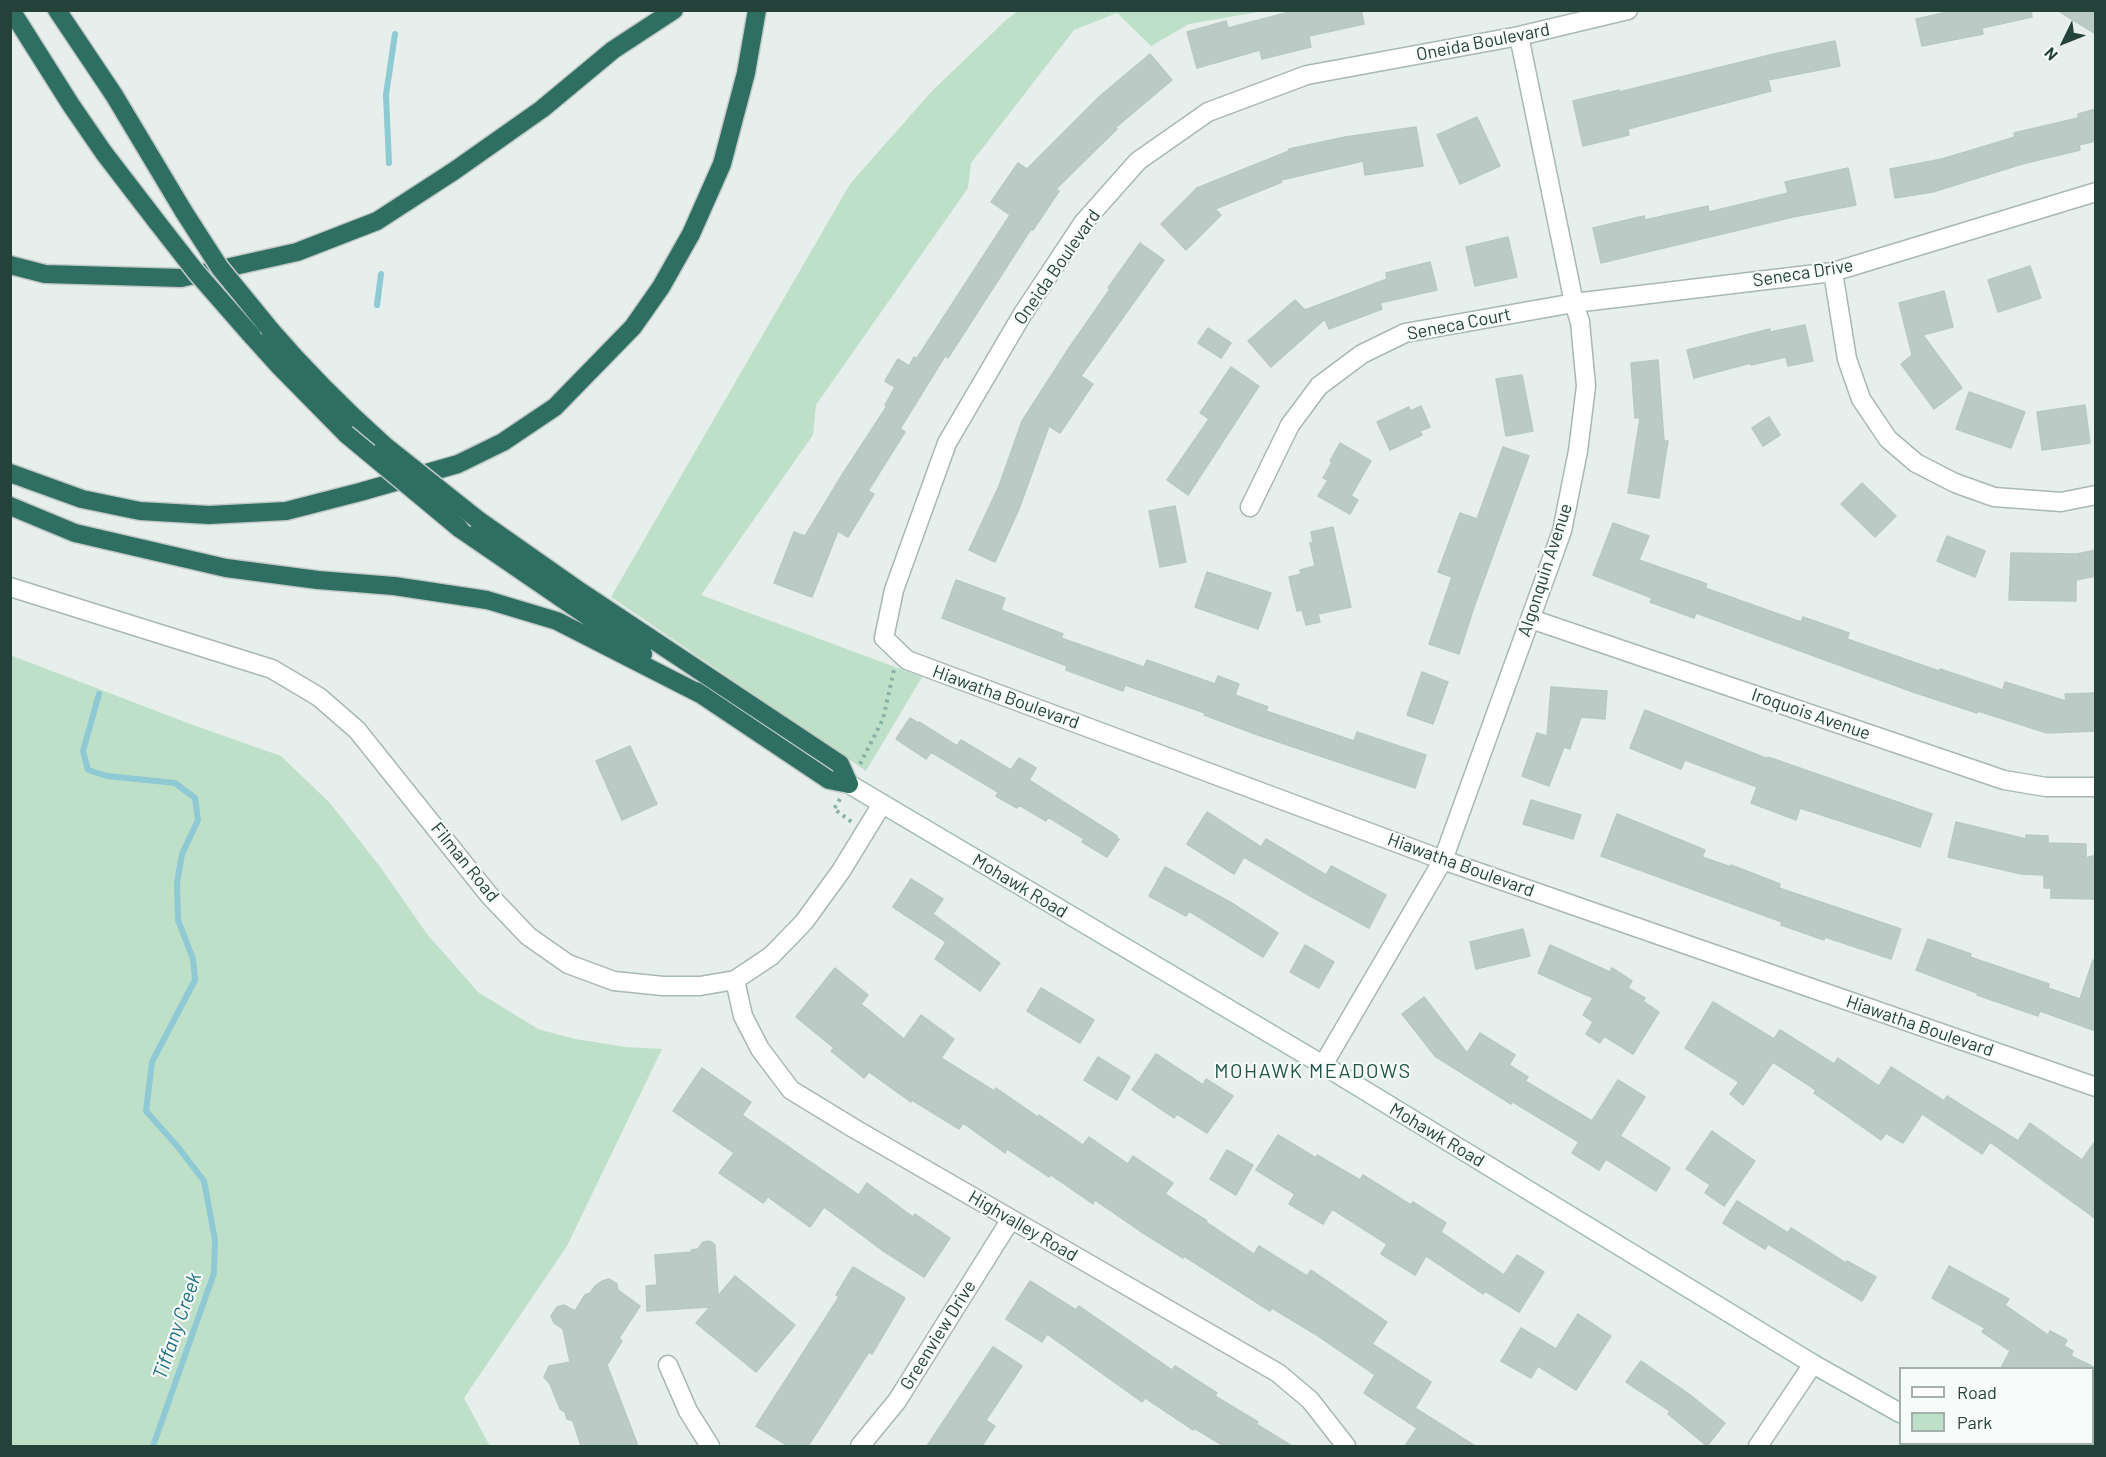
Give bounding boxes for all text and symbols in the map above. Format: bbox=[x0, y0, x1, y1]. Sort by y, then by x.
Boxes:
north arrow bbox=[2034, 12, 2094, 72]
street label: Oneida Boulevard bbox=[1414, 18, 1552, 66]
text: N bbox=[2040, 44, 2061, 65]
street label: Oneida Boulevard bbox=[1009, 205, 1105, 329]
street label: Seneca Drive bbox=[1751, 254, 1855, 292]
street label: Seneca Court bbox=[1405, 303, 1513, 345]
street label: Algonquin Avenue bbox=[1513, 501, 1577, 639]
street label: Hiawatha Boulevard bbox=[930, 660, 1082, 734]
street label: Iroquois Avenue bbox=[1749, 684, 1873, 744]
street label: Filman Road bbox=[426, 818, 504, 906]
street label: Hiawatha Boulevard bbox=[1385, 828, 1537, 902]
street label: Mohawk Road bbox=[969, 849, 1071, 923]
street label: Hiawatha Boulevard bbox=[1843, 991, 1997, 1061]
district label: MOHAWK MEADOWS bbox=[1214, 1059, 1412, 1083]
street label: Mohawk Road bbox=[1386, 1098, 1488, 1172]
street label: Highvalley Road bbox=[965, 1186, 1081, 1266]
water label: Tiffany Creek bbox=[148, 1269, 206, 1383]
street label: Greenview Drive bbox=[896, 1276, 980, 1394]
legend bbox=[1899, 1367, 2094, 1445]
text: Road bbox=[1957, 1381, 1997, 1403]
text: Park bbox=[1957, 1411, 1992, 1433]

